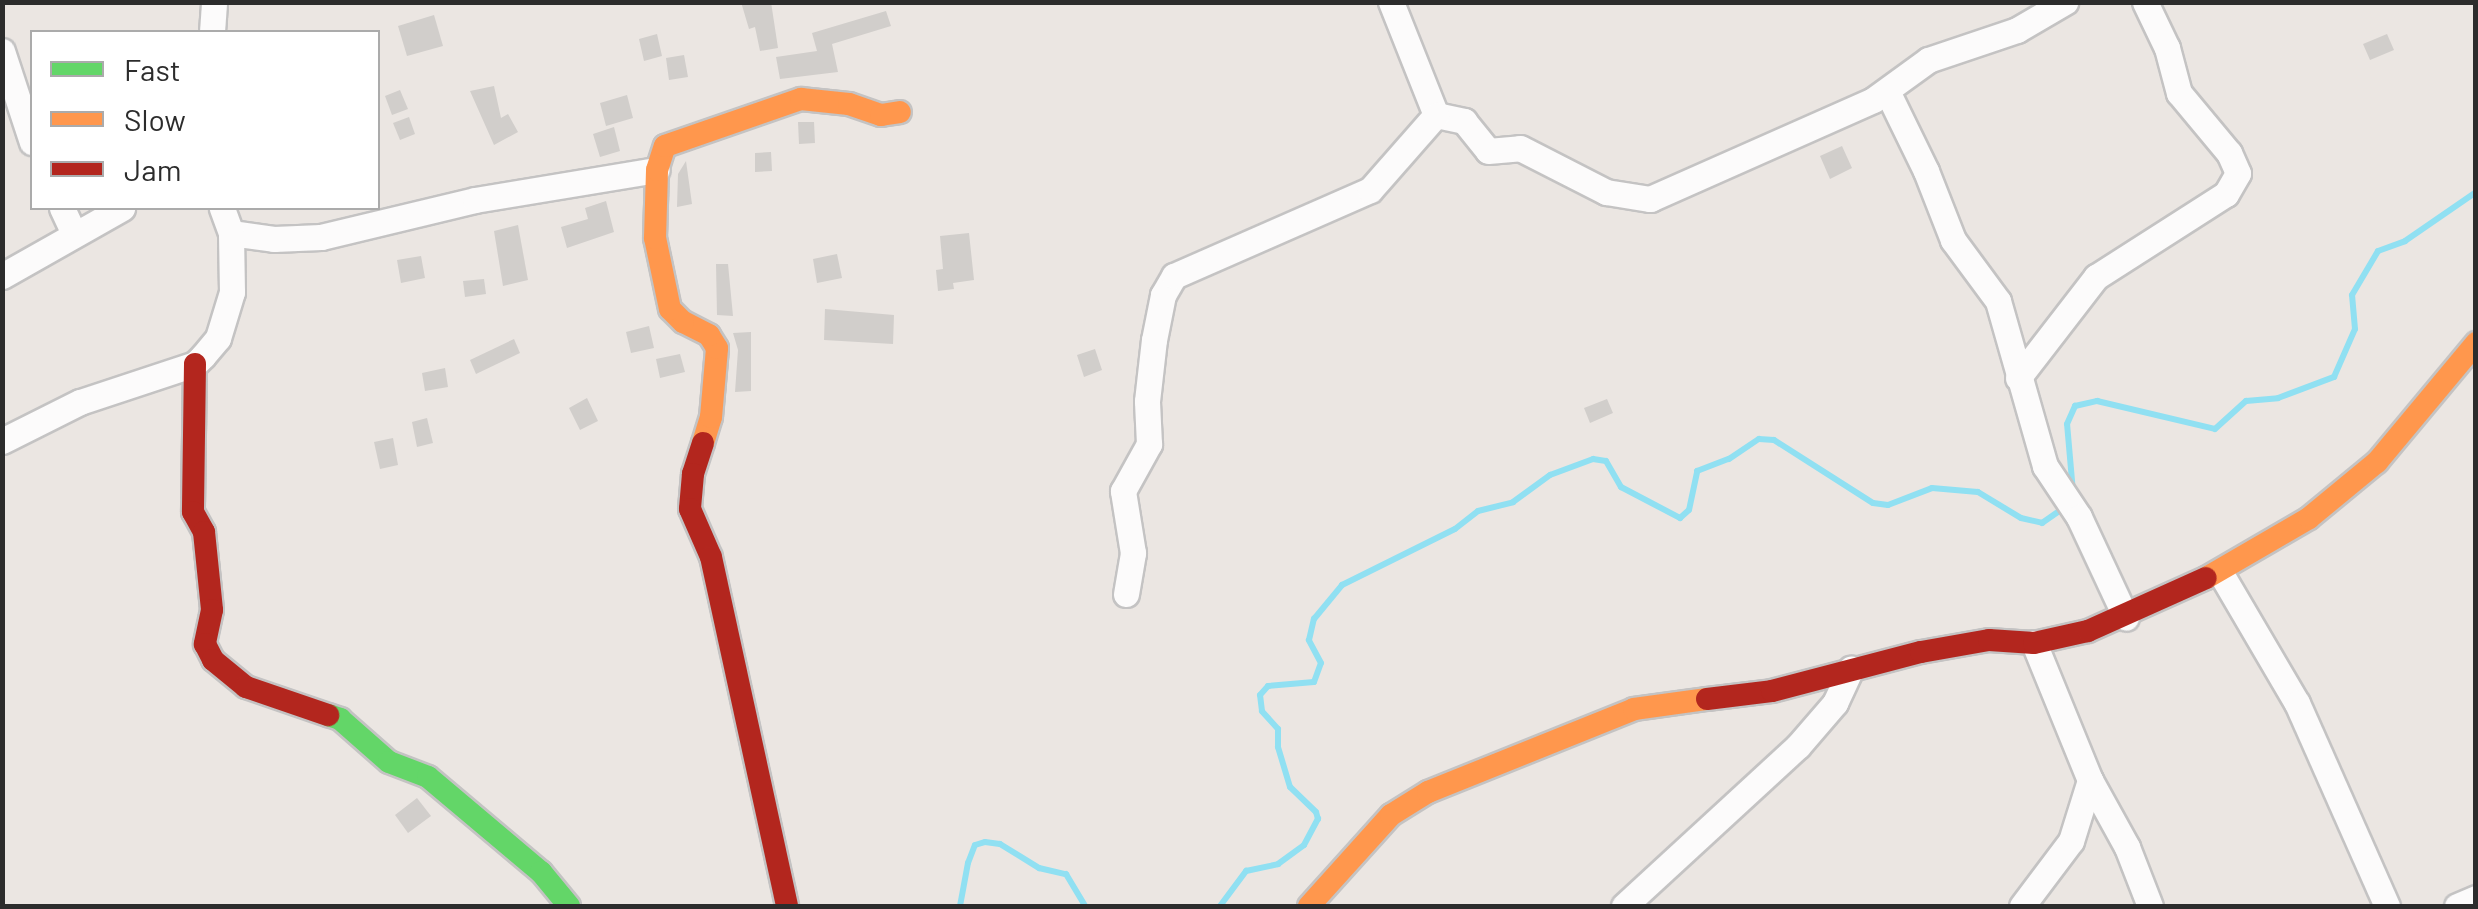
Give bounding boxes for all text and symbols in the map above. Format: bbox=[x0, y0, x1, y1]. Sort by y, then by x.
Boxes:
legend bbox=[30, 30, 380, 210]
text: Fast bbox=[124, 51, 181, 87]
text: Slow bbox=[124, 101, 186, 137]
text: Jam bbox=[124, 151, 181, 187]

